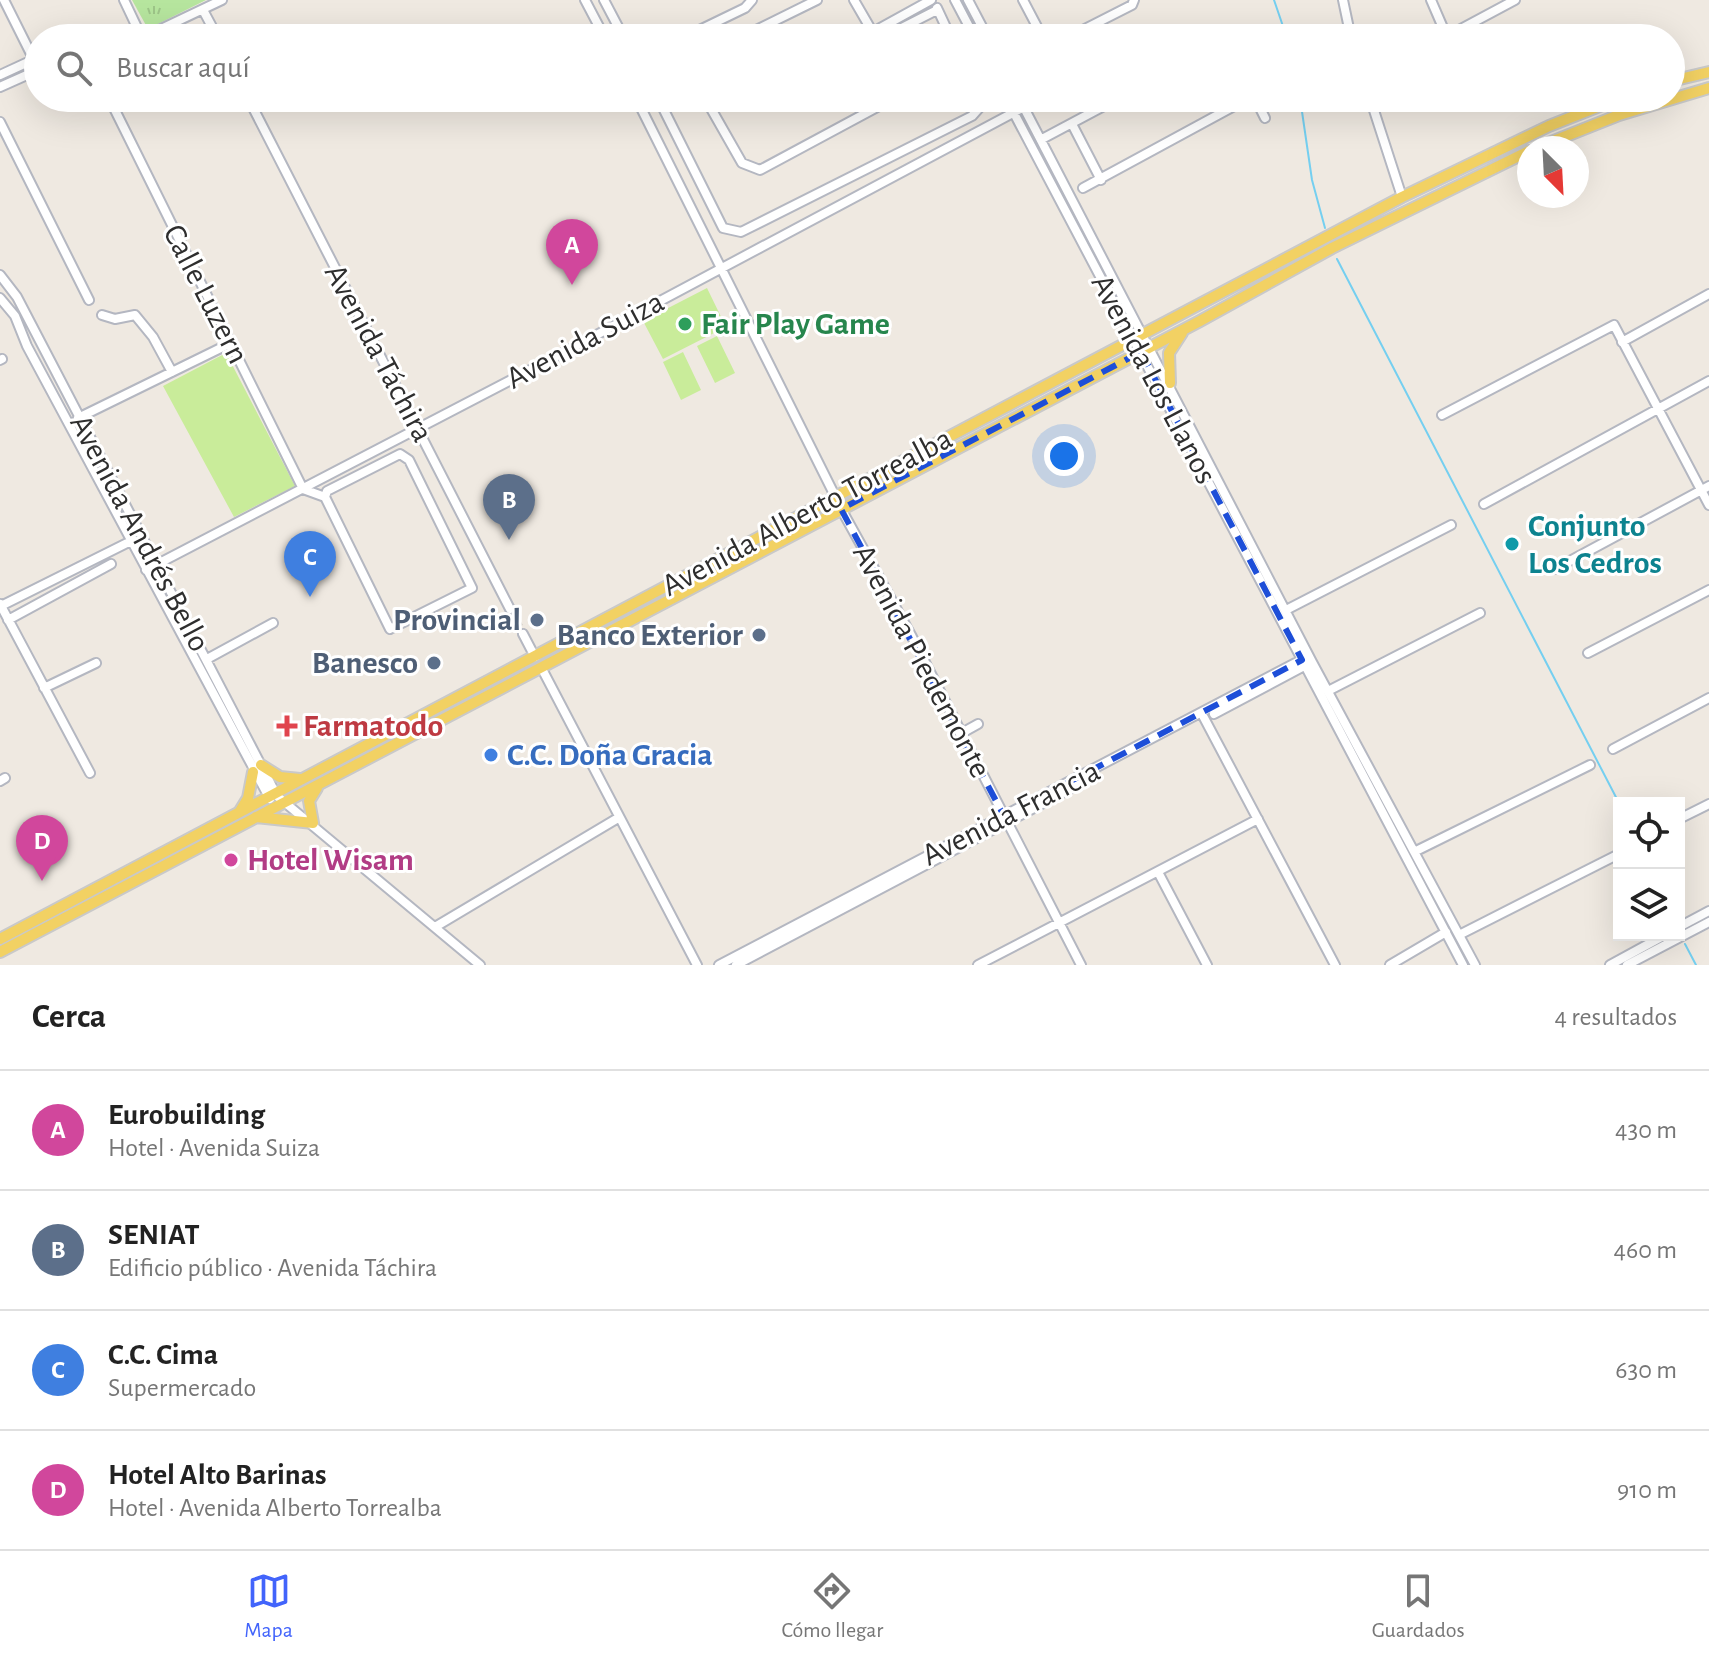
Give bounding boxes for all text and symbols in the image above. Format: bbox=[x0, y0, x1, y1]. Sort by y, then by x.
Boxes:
search box bbox=[24, 24, 1685, 112]
icon: search bbox=[52, 46, 96, 90]
text: Buscar aquí bbox=[116, 53, 250, 83]
north arrow bbox=[1517, 136, 1589, 208]
street label: Calle Luzern bbox=[157, 219, 255, 369]
pin: A bbox=[546, 219, 598, 285]
street label: Avenida Táchira bbox=[319, 259, 439, 447]
street label: Avenida Los Llanos bbox=[1085, 269, 1223, 489]
street label: Avenida Suiza bbox=[501, 285, 669, 395]
place label: Fair Play Game bbox=[701, 308, 890, 340]
marker: Fair Play Game bbox=[676, 315, 694, 333]
street label: Avenida Andrés Bello bbox=[64, 409, 216, 657]
street label: Avenida Alberto Torrealba bbox=[657, 422, 957, 602]
your location bbox=[1044, 436, 1084, 476]
pin: B bbox=[483, 474, 535, 540]
place label: Conjunto Los Cedros bbox=[1528, 510, 1662, 579]
pin: C bbox=[284, 531, 336, 597]
marker: Conjunto Los Cedros bbox=[1503, 535, 1521, 553]
street label: Avenida Piedemonte bbox=[847, 539, 997, 783]
place label: Provincial bbox=[393, 604, 521, 636]
marker: Provincial bbox=[528, 611, 546, 629]
place label: Banco Exterior bbox=[556, 619, 743, 651]
marker: Banco Exterior bbox=[750, 626, 768, 644]
place label: Banesco bbox=[312, 647, 418, 679]
marker: Banesco bbox=[425, 654, 443, 672]
place label: Farmatodo bbox=[303, 710, 443, 742]
marker: Farmatodo bbox=[278, 717, 296, 735]
place label: C.C. Doña Gracia bbox=[507, 739, 713, 771]
marker: C.C. Doña Gracia bbox=[482, 746, 500, 764]
street label: Avenida Francia bbox=[917, 754, 1105, 872]
map controls bbox=[1613, 797, 1685, 941]
button: locate bbox=[1613, 797, 1685, 869]
pin: D bbox=[16, 815, 68, 881]
place label: Hotel Wisam bbox=[247, 844, 414, 876]
marker: Hotel Wisam bbox=[222, 851, 240, 869]
button: layers bbox=[1613, 869, 1685, 941]
text: Cerca bbox=[32, 1000, 106, 1034]
text: 4 resultados bbox=[1554, 1004, 1677, 1030]
text: Eurobuilding bbox=[108, 1100, 265, 1130]
text: A bbox=[50, 1117, 66, 1143]
text: 430 m bbox=[1615, 1117, 1677, 1143]
text: Hotel · Avenida Suiza bbox=[108, 1135, 320, 1161]
text: SENIAT bbox=[108, 1220, 199, 1250]
text: B bbox=[50, 1237, 66, 1263]
text: 460 m bbox=[1613, 1237, 1677, 1263]
text: Edificio público · Avenida Táchira bbox=[108, 1255, 437, 1281]
text: C.C. Cima bbox=[108, 1340, 218, 1370]
text: C bbox=[51, 1357, 65, 1383]
text: 630 m bbox=[1615, 1357, 1677, 1383]
text: Supermercado bbox=[108, 1375, 256, 1401]
text: Hotel Alto Barinas bbox=[108, 1460, 327, 1490]
text: D bbox=[49, 1477, 67, 1503]
text: 910 m bbox=[1617, 1477, 1677, 1503]
text: Hotel · Avenida Alberto Torrealba bbox=[108, 1495, 442, 1521]
tab: Mapa bbox=[244, 1569, 293, 1643]
tab: Cómo llegar bbox=[781, 1569, 883, 1643]
tab: Guardados bbox=[1372, 1569, 1465, 1643]

